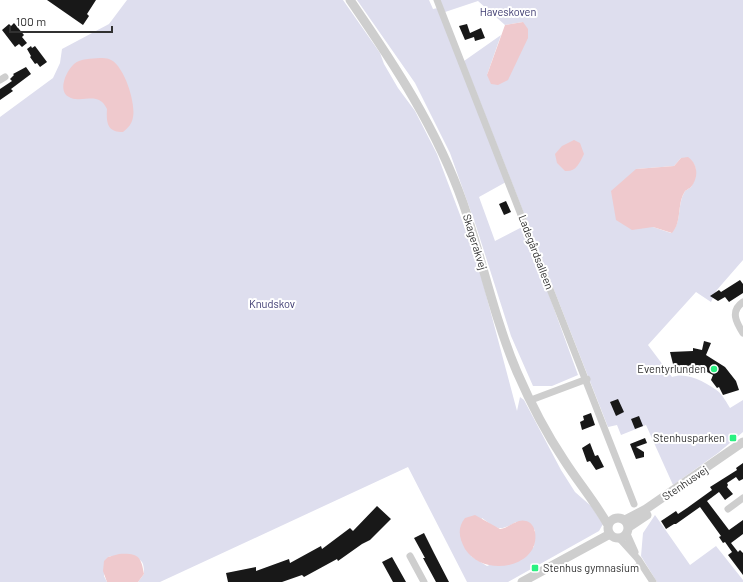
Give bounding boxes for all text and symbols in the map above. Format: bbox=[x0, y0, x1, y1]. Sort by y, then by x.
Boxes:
park label: Haveskoven bbox=[480, 5, 536, 18]
scale bar bbox=[10, 8, 112, 34]
text: 100 m bbox=[16, 14, 46, 28]
street label: Skagerakvej bbox=[461, 212, 490, 271]
street label: Ladegårdsalleen bbox=[516, 213, 557, 291]
park label: Knudskov bbox=[249, 297, 295, 310]
place label: Eventyrlunden bbox=[637, 362, 706, 375]
marker: Eventyrlunden bbox=[709, 364, 719, 374]
place label: Stenhusparken bbox=[653, 431, 725, 444]
marker: Stenhusparken bbox=[728, 433, 738, 443]
street label: Stenhusvej bbox=[659, 463, 710, 503]
place label: Stenhus gymnasium bbox=[543, 561, 639, 574]
marker: Stenhus gymnasium bbox=[530, 563, 540, 573]

